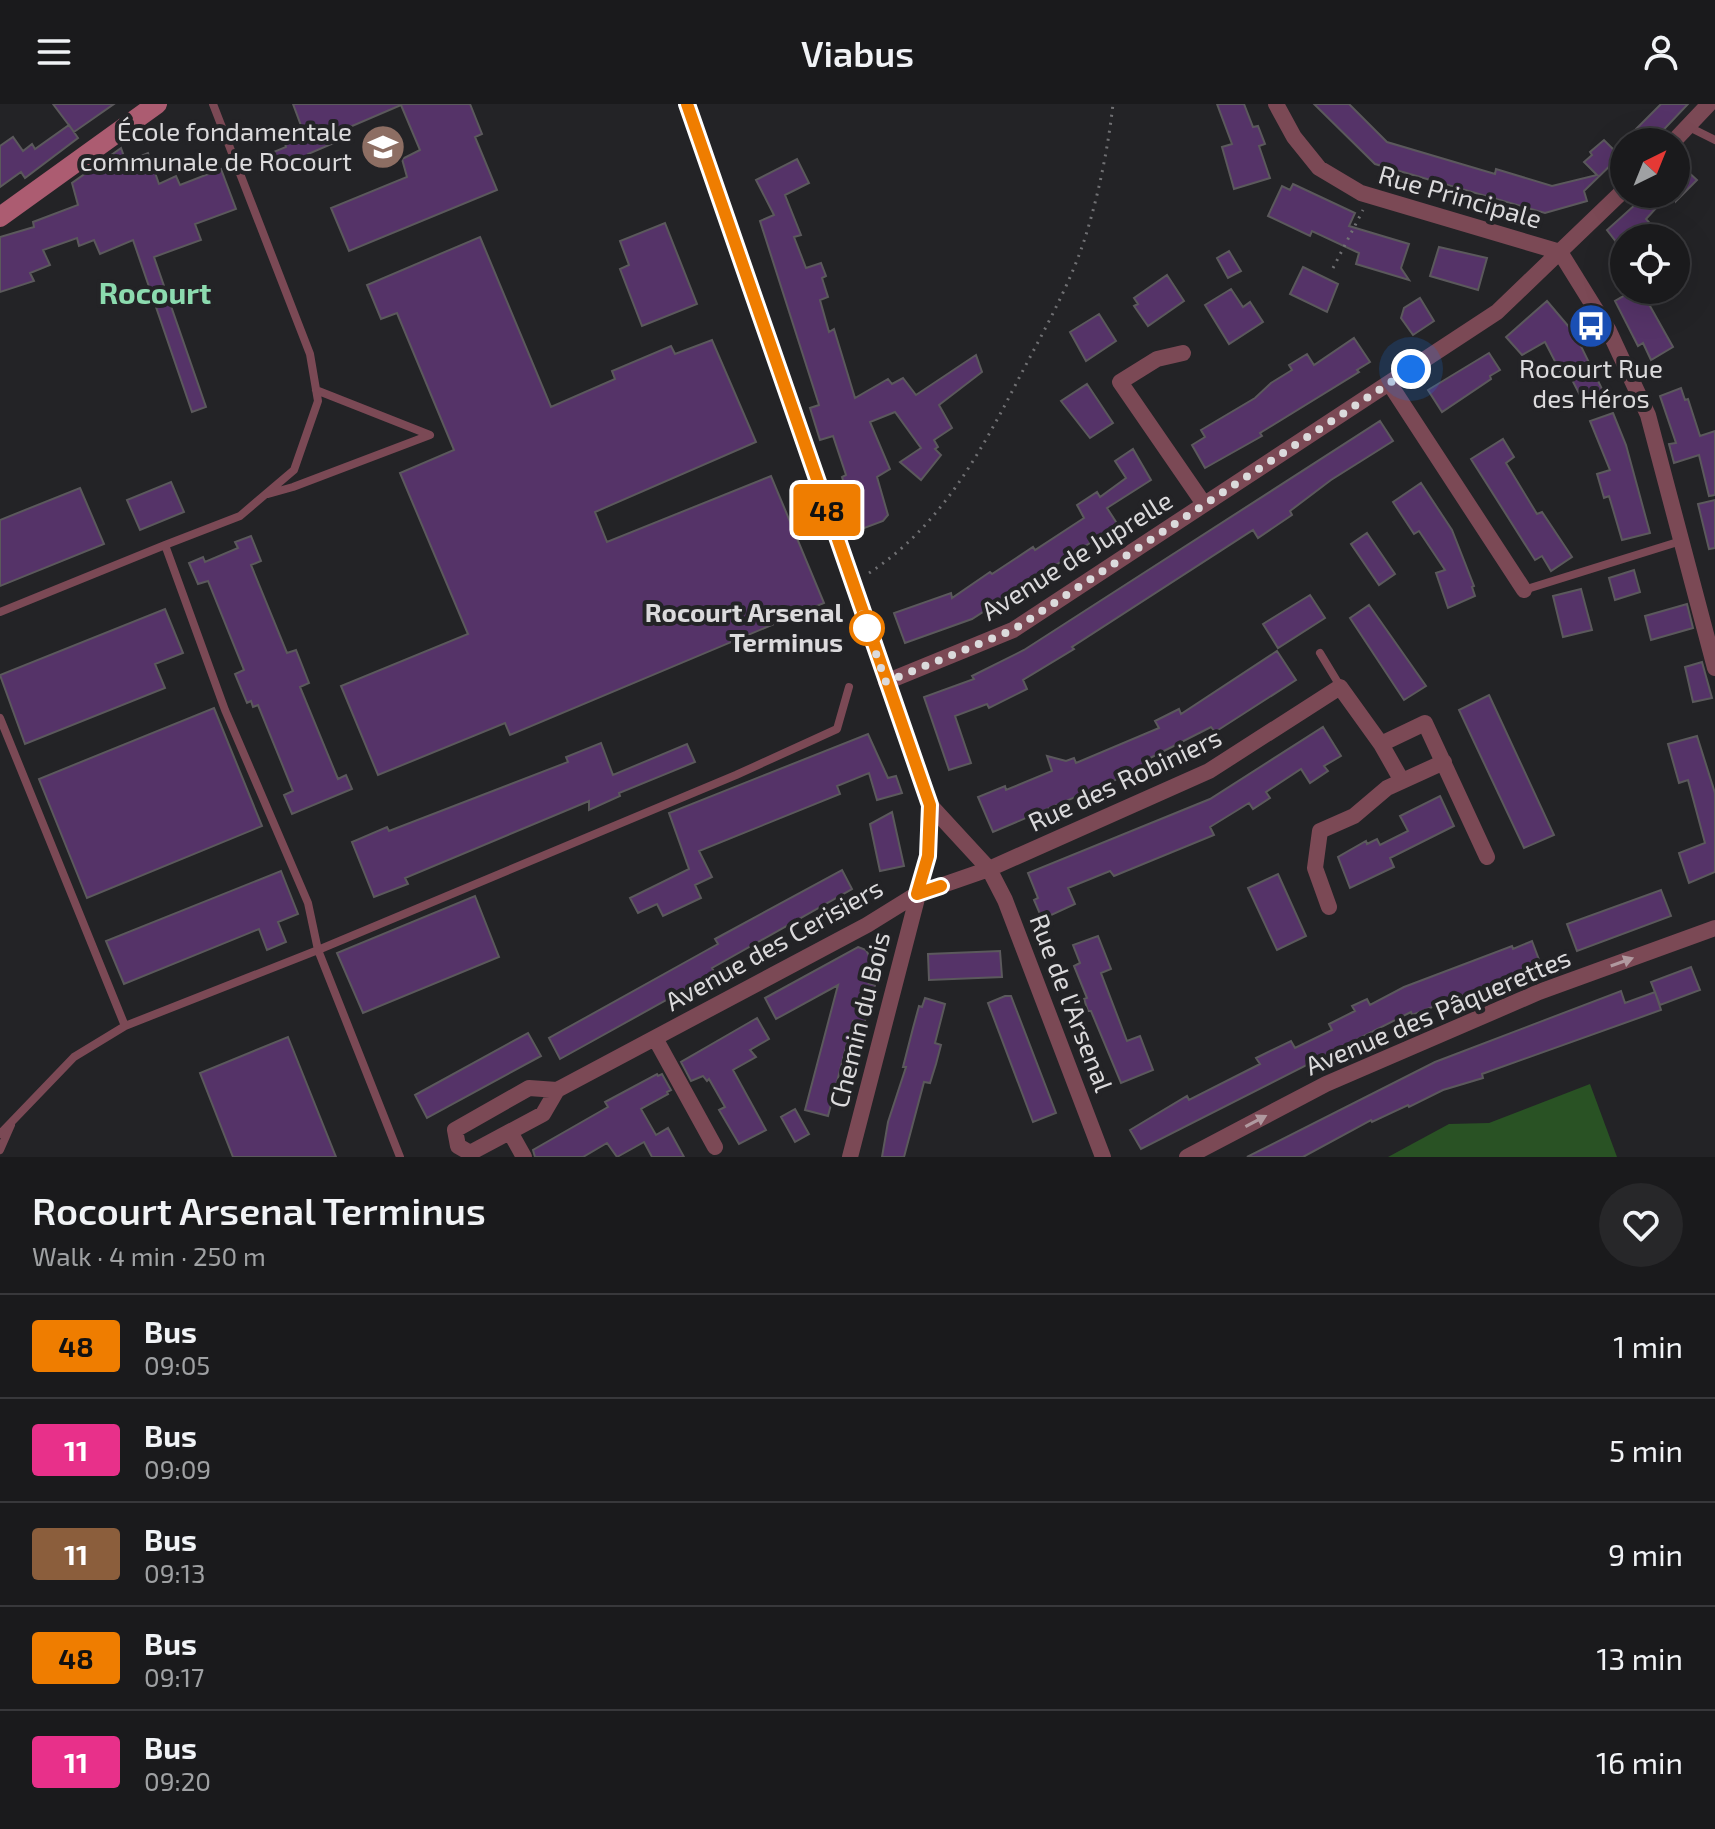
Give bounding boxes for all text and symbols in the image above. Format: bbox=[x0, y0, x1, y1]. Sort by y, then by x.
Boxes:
icon: menu bbox=[32, 30, 76, 74]
icon: person bbox=[1639, 30, 1683, 74]
text: Viabus bbox=[801, 31, 914, 74]
place label: École fondamentale communale de Rocourt bbox=[80, 115, 352, 176]
school or university icon: École fondamentale communale de Rocourt bbox=[359, 123, 407, 171]
north arrow bbox=[1610, 128, 1690, 208]
map controls bbox=[1610, 128, 1690, 304]
street label: Rue Principale bbox=[1375, 157, 1546, 234]
button: locate bbox=[1610, 224, 1690, 304]
district label: Rocourt bbox=[99, 274, 211, 310]
bus stop icon: Rocourt Rue des Héros bbox=[1567, 302, 1615, 350]
your location bbox=[1391, 349, 1431, 389]
place label: Rocourt Rue des Héros bbox=[1519, 352, 1663, 413]
street label: Avenue de Juprelle bbox=[975, 483, 1177, 626]
line badge: 48 bbox=[791, 484, 863, 536]
text: 48 bbox=[809, 493, 845, 527]
place label: Rocourt Arsenal Terminus bbox=[645, 596, 843, 657]
marker: Rocourt Arsenal Terminus bbox=[850, 611, 884, 645]
street label: Rue des Robiniers bbox=[1023, 720, 1226, 837]
street label: Avenue des Cerisiers bbox=[659, 871, 887, 1016]
street label: Rue de l'Arsenal bbox=[1024, 909, 1121, 1096]
street label: Chemin du Bois bbox=[822, 929, 895, 1111]
street label: Avenue des Pâquerettes bbox=[1300, 941, 1575, 1081]
one-way arrow bbox=[1610, 955, 1634, 968]
one-way arrow bbox=[1244, 1114, 1267, 1127]
button: heart bbox=[1599, 1183, 1683, 1267]
text: Rocourt Arsenal Terminus bbox=[32, 1187, 486, 1233]
text: Walk · 4 min · 250 m bbox=[32, 1240, 266, 1271]
text: Bus bbox=[144, 1313, 197, 1349]
text: 1 min bbox=[1613, 1328, 1683, 1364]
text: 48 bbox=[58, 1329, 94, 1363]
text: 09:05 bbox=[144, 1349, 210, 1380]
text: Bus bbox=[144, 1417, 197, 1453]
text: 5 min bbox=[1609, 1432, 1683, 1468]
text: 11 bbox=[64, 1433, 88, 1467]
text: 09:09 bbox=[144, 1453, 211, 1484]
text: Bus bbox=[144, 1521, 197, 1557]
text: 9 min bbox=[1608, 1536, 1683, 1572]
text: 11 bbox=[64, 1537, 88, 1571]
text: 09:13 bbox=[144, 1557, 206, 1588]
text: Bus bbox=[144, 1625, 197, 1661]
text: 13 min bbox=[1597, 1640, 1683, 1676]
text: 48 bbox=[58, 1641, 94, 1675]
text: 09:17 bbox=[144, 1661, 204, 1692]
text: Bus bbox=[144, 1729, 197, 1765]
text: 16 min bbox=[1596, 1744, 1683, 1780]
text: 11 bbox=[64, 1745, 88, 1779]
text: 09:20 bbox=[144, 1765, 211, 1796]

